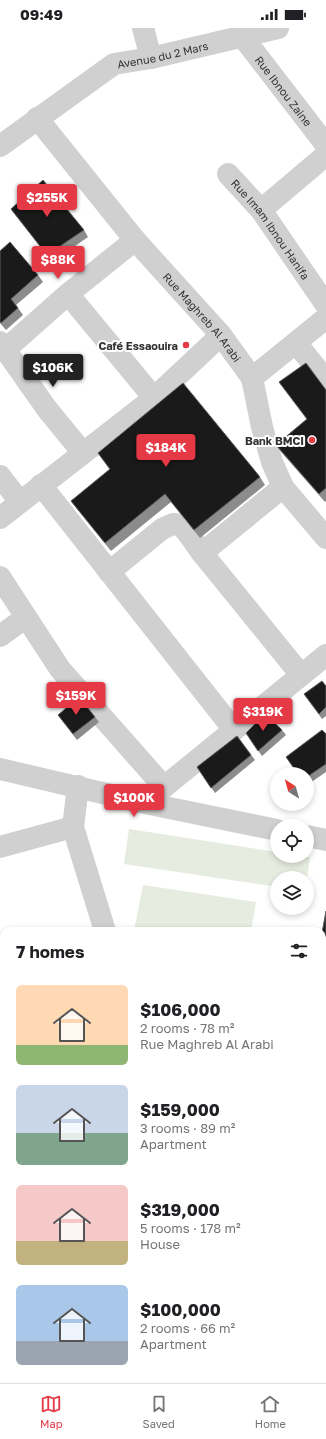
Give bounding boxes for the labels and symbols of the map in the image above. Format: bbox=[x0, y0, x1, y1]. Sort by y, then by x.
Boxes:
street label: Avenue du 2 Mars bbox=[116, 38, 210, 70]
street label: Rue Ibnou Zaine bbox=[253, 53, 315, 128]
street label: Rue Imam Ibnou Hanifa bbox=[229, 176, 313, 282]
pin: $255K bbox=[19, 184, 75, 218]
pin: $88K bbox=[34, 246, 82, 280]
street label: Rue Maghreb Al Arabi bbox=[161, 270, 244, 364]
place label: Café Essaouira bbox=[98, 339, 178, 352]
marker: Café Essaouira bbox=[181, 340, 191, 350]
pin: $106K bbox=[25, 354, 81, 388]
pin: $184K bbox=[138, 434, 194, 468]
place label: Bank BMCI bbox=[245, 434, 304, 447]
marker: Bank BMCI bbox=[307, 435, 317, 445]
pin: $159K bbox=[48, 682, 104, 716]
pin: $319K bbox=[235, 698, 291, 732]
north arrow bbox=[270, 767, 314, 811]
pin: $100K bbox=[106, 784, 162, 818]

